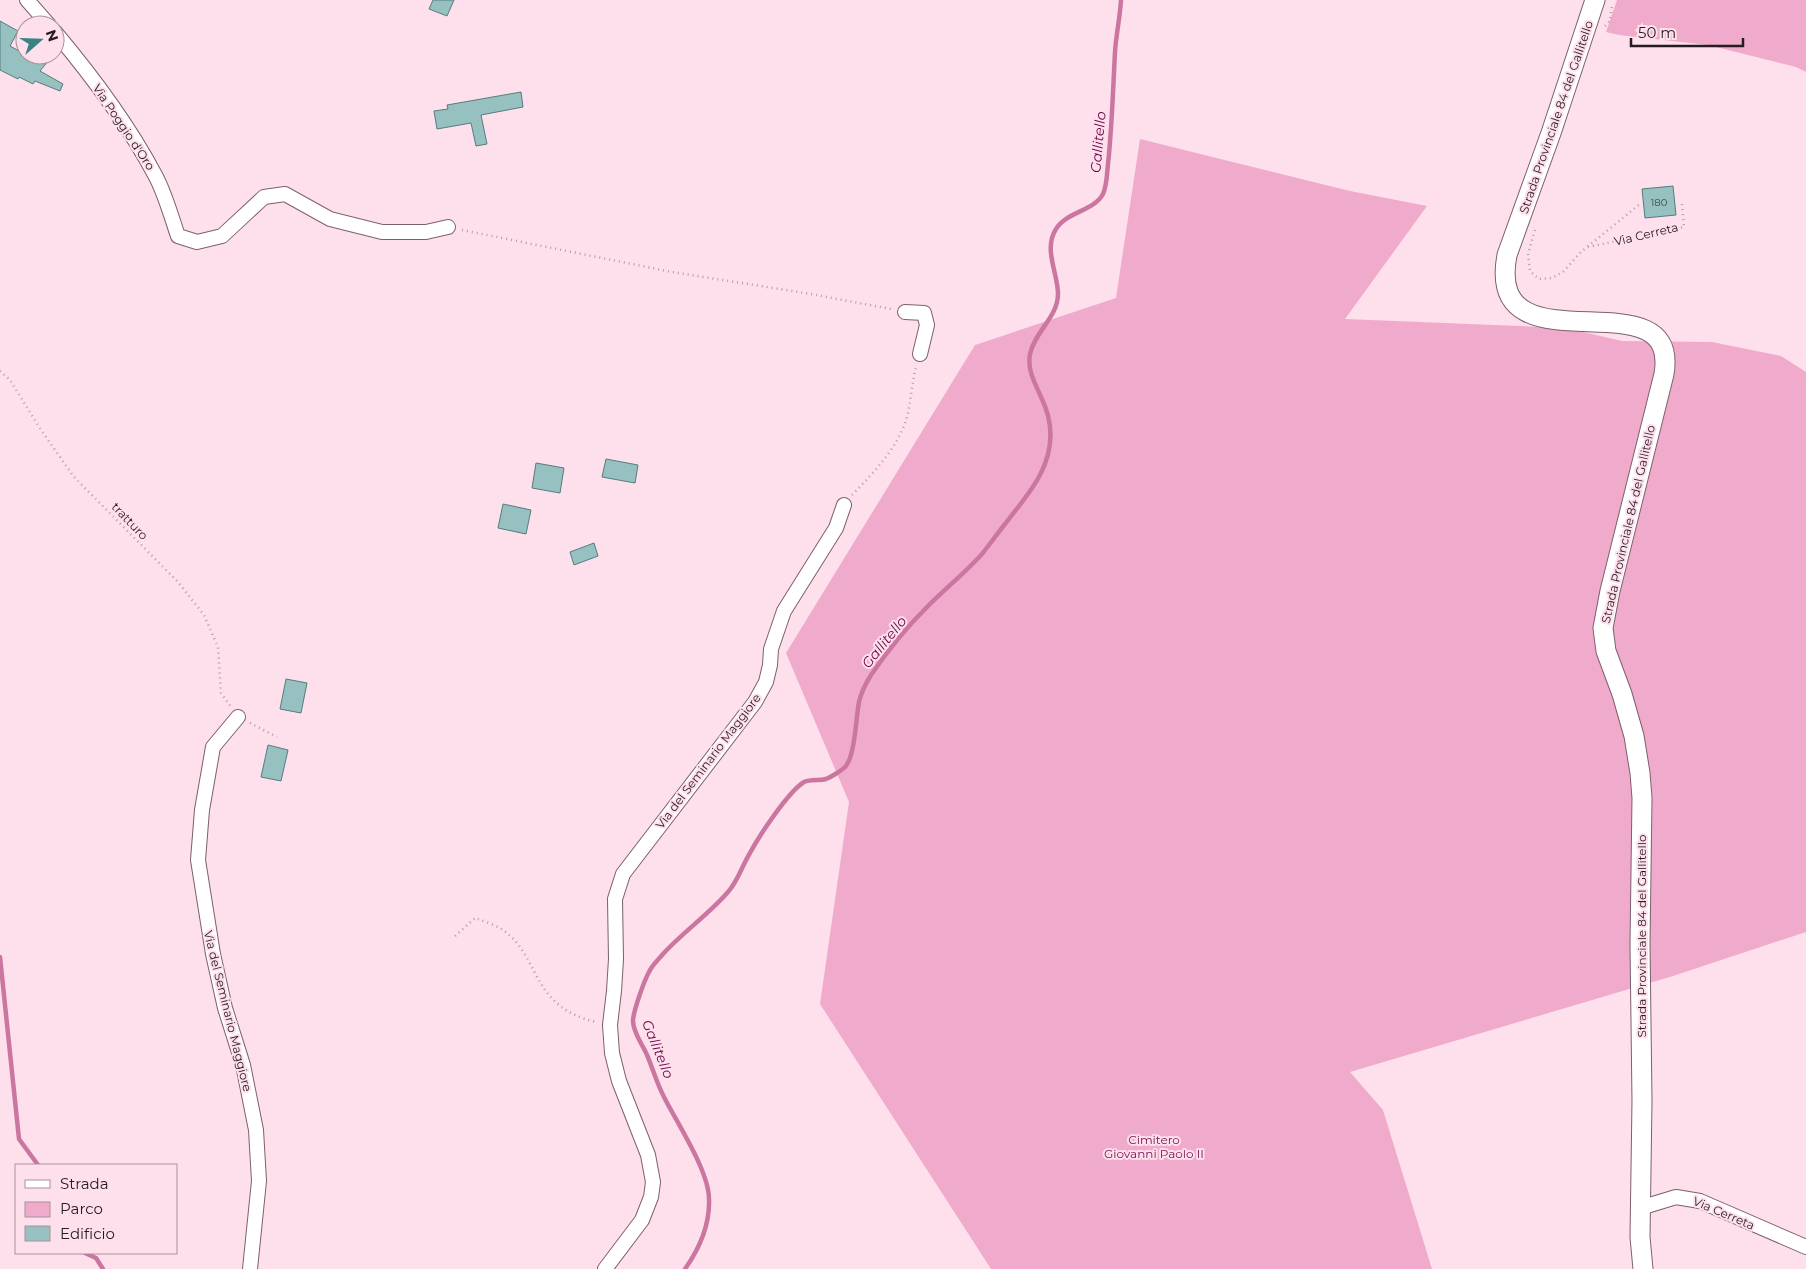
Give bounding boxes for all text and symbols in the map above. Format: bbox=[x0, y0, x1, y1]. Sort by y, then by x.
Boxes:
north arrow bbox=[15, 15, 65, 65]
scale bar bbox=[1631, 15, 1744, 47]
street label: Strada Provinciale 84 del Gallitello bbox=[1516, 19, 1596, 215]
text: 50 m bbox=[1638, 23, 1676, 42]
text: N bbox=[42, 27, 63, 44]
street label: Via Poggio d'Oro bbox=[90, 81, 158, 173]
water label: Gallitello bbox=[1086, 110, 1110, 174]
house number: 180 bbox=[1651, 196, 1668, 209]
street label: Via Cerreta bbox=[1612, 219, 1680, 249]
street label: Strada Provinciale 84 del Gallitello bbox=[1598, 423, 1658, 625]
street label: tratturo bbox=[109, 499, 151, 543]
water label: Gallitello bbox=[858, 612, 911, 672]
street label: Via del Seminario Maggiore bbox=[652, 690, 764, 832]
street label: Strada Provinciale 84 del Gallitello bbox=[1634, 834, 1649, 1038]
street label: Via del Seminario Maggiore bbox=[201, 929, 255, 1093]
water label: Gallitello bbox=[638, 1017, 678, 1081]
park label: Cimitero Giovanni Paolo II bbox=[1104, 1132, 1204, 1161]
legend bbox=[15, 1164, 178, 1254]
text: Strada bbox=[60, 1174, 109, 1193]
street label: Via Cerreta bbox=[1691, 1193, 1757, 1233]
text: Parco bbox=[60, 1199, 103, 1218]
text: Edificio bbox=[60, 1224, 115, 1243]

